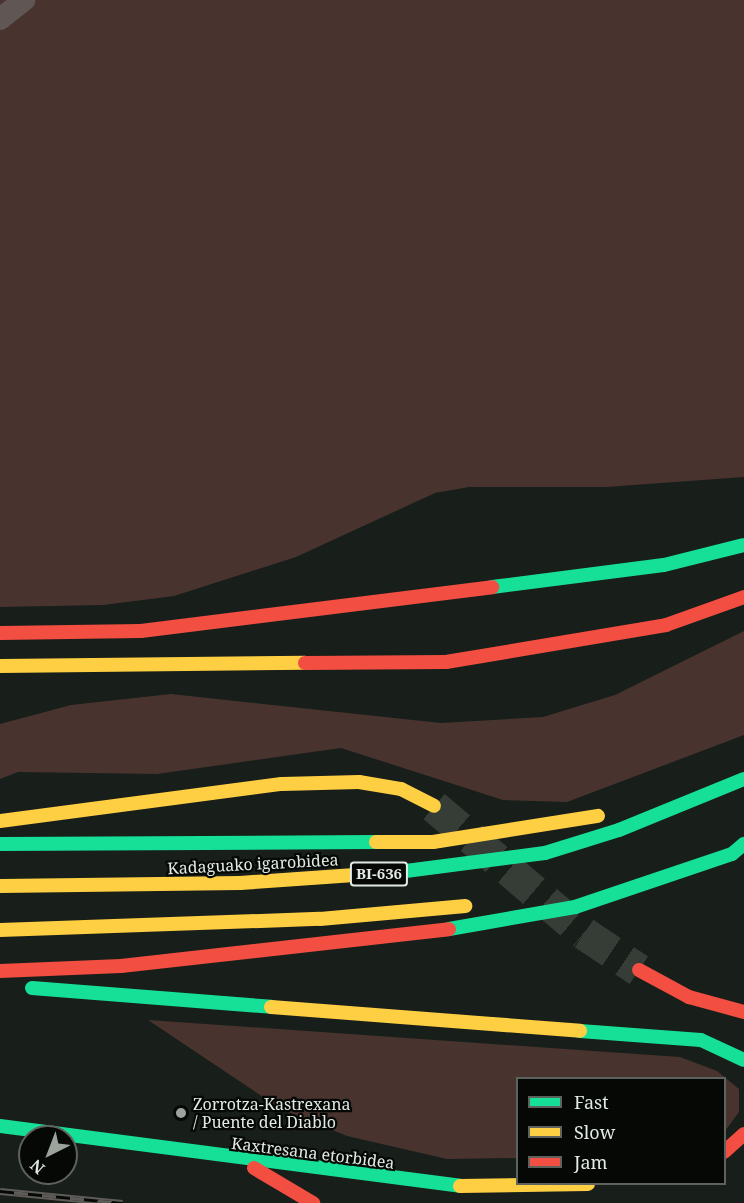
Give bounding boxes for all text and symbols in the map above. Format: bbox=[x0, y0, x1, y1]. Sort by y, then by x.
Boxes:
street label: Kadaguako igarobidea bbox=[167, 850, 339, 878]
road number: BI-636 bbox=[349, 862, 409, 886]
legend bbox=[516, 1077, 726, 1185]
text: Fast bbox=[574, 1090, 609, 1114]
place label: Zorrotza-Kastrexana / Puente del Diablo bbox=[193, 1094, 351, 1132]
marker: Zorrotza-Kastrexana / Puente del Diablo bbox=[174, 1106, 188, 1120]
text: Slow bbox=[574, 1120, 615, 1144]
north arrow bbox=[18, 1125, 78, 1185]
street label: Kaxtresana etorbidea bbox=[230, 1133, 396, 1173]
text: Jam bbox=[574, 1150, 608, 1174]
text: N bbox=[25, 1155, 49, 1179]

